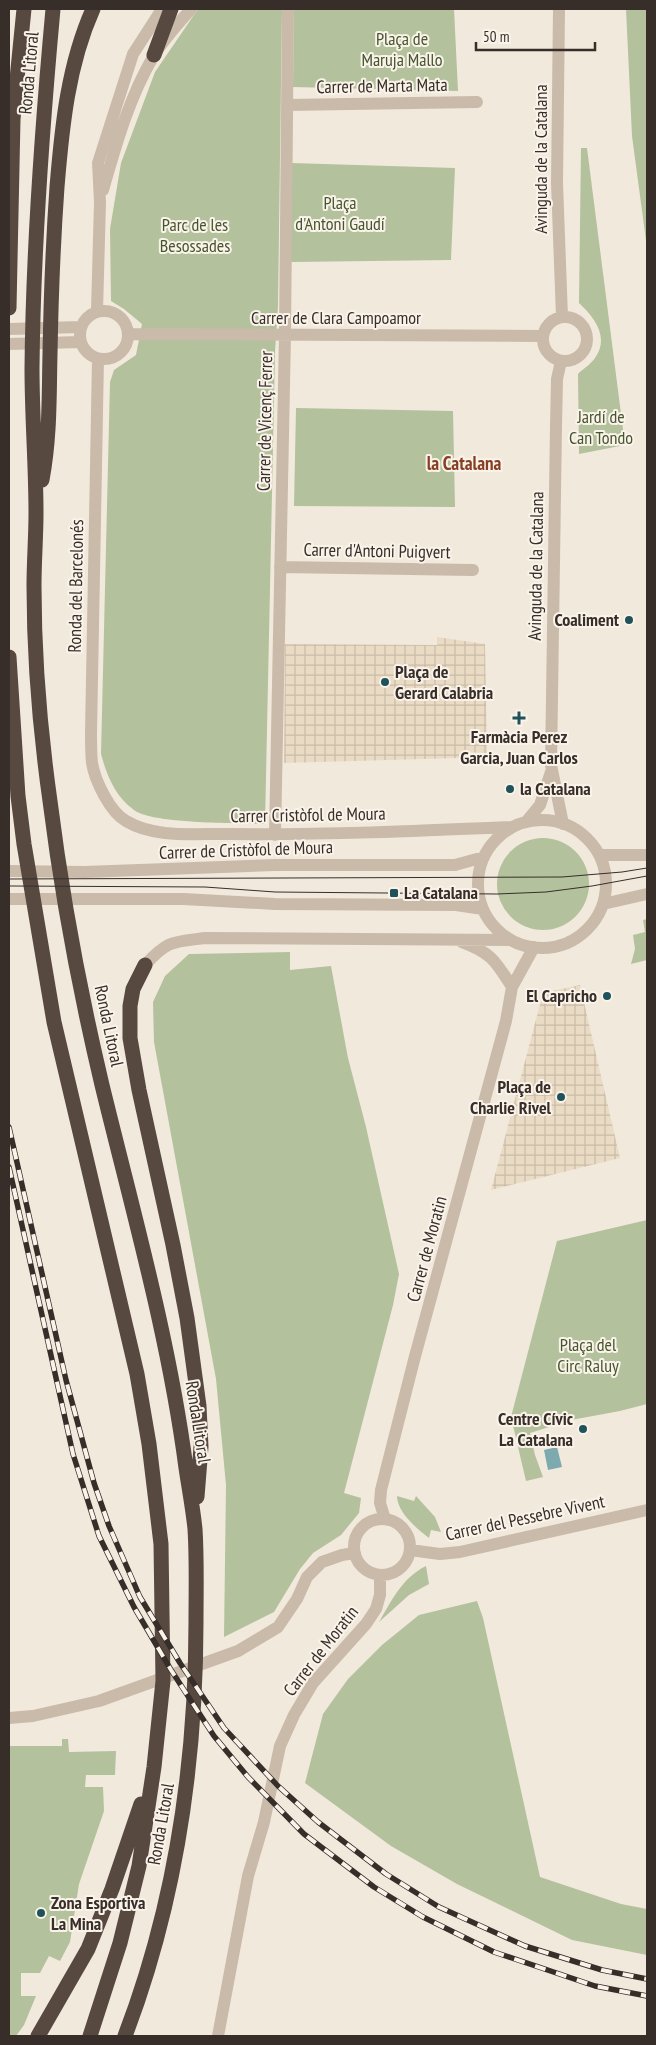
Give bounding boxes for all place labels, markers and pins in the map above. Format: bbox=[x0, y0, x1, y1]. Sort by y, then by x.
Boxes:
place label: Coaliment bbox=[554, 608, 620, 631]
marker: Coaliment bbox=[623, 614, 635, 626]
place label: Plaça de Gerard Calabria bbox=[395, 660, 493, 704]
marker: Plaça de Gerard Calabria bbox=[379, 676, 391, 688]
marker: Farmàcia Perez Garcia, Juan Carlos bbox=[513, 712, 525, 724]
place label: Farmàcia Perez Garcia, Juan Carlos bbox=[460, 725, 578, 769]
place label: la Catalana bbox=[520, 777, 591, 800]
marker: la Catalana bbox=[504, 783, 516, 795]
place label: La Catalana bbox=[404, 881, 478, 904]
marker: La Catalana bbox=[388, 887, 400, 899]
place label: El Capricho bbox=[526, 984, 597, 1007]
marker: El Capricho bbox=[601, 990, 613, 1002]
place label: Plaça de Charlie Rivel bbox=[470, 1075, 552, 1119]
marker: Plaça de Charlie Rivel bbox=[555, 1091, 567, 1103]
place label: Centre Cívic La Catalana bbox=[498, 1407, 574, 1451]
marker: Centre Cívic La Catalana bbox=[577, 1423, 589, 1435]
place label: Zona Esportiva La Mina bbox=[51, 1891, 145, 1935]
marker: Zona Esportiva La Mina bbox=[35, 1907, 47, 1919]

